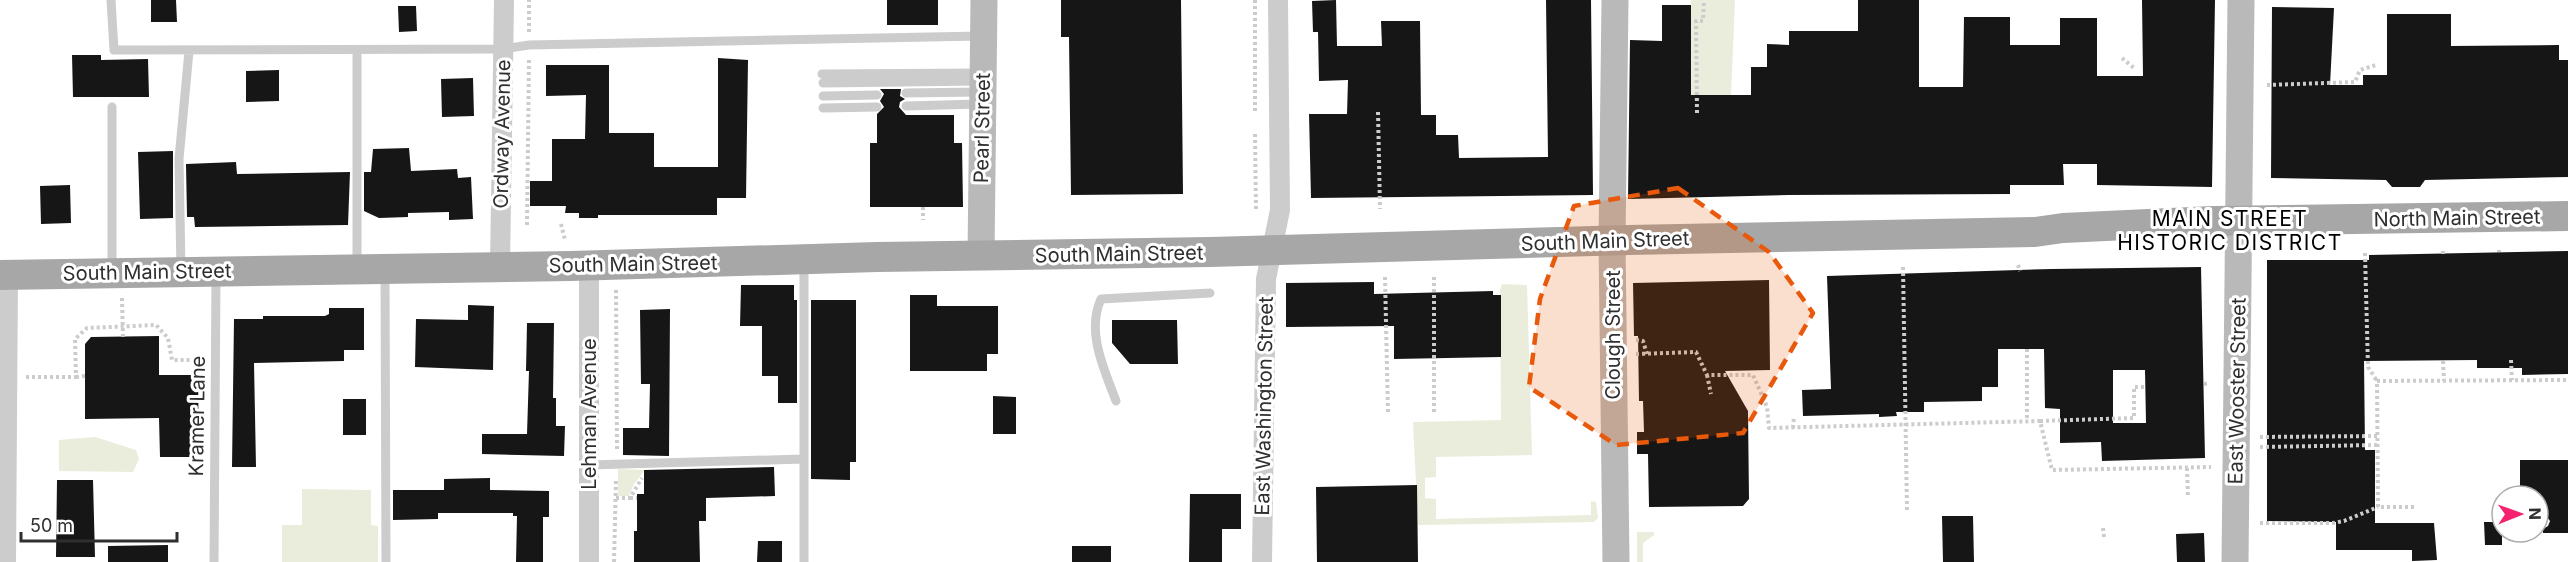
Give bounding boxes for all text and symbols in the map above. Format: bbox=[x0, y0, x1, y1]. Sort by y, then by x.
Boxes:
street label: Ordway Avenue bbox=[489, 59, 515, 209]
street label: Pearl Street bbox=[969, 72, 995, 183]
street label: North Main Street bbox=[2373, 205, 2541, 231]
district label: MAIN STREET HISTORIC DISTRICT bbox=[2117, 206, 2343, 255]
street label: South Main Street bbox=[1520, 226, 1690, 256]
street label: South Main Street bbox=[1034, 241, 1204, 267]
street label: South Main Street bbox=[548, 251, 718, 277]
street label: South Main Street bbox=[62, 259, 232, 285]
street label: Clough Street bbox=[1601, 270, 1625, 400]
street label: East Washington Street bbox=[1250, 296, 1278, 516]
street label: East Wooster Street bbox=[2223, 297, 2251, 485]
street label: Lehman Avenue bbox=[577, 338, 601, 490]
street label: Kramer Lane bbox=[184, 356, 210, 476]
north arrow bbox=[2490, 484, 2550, 544]
scale bar bbox=[21, 505, 177, 543]
text: N bbox=[2525, 507, 2545, 520]
text: 50 m bbox=[30, 515, 73, 536]

